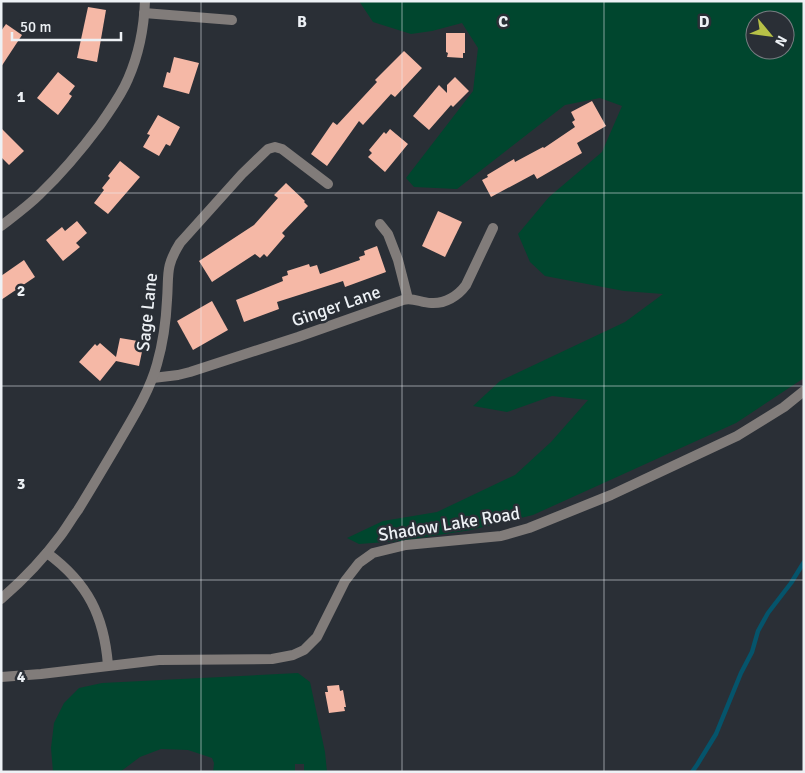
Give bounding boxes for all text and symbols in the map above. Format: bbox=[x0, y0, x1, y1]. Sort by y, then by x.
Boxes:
scale bar bbox=[12, 10, 121, 42]
north arrow bbox=[745, 10, 795, 60]
text: B bbox=[297, 12, 307, 32]
text: C bbox=[498, 12, 508, 32]
text: D bbox=[699, 12, 710, 32]
text: 50 m bbox=[20, 18, 51, 36]
text: N bbox=[771, 33, 791, 49]
text: 1 bbox=[17, 87, 26, 107]
street label: Sage Lane bbox=[132, 272, 162, 352]
text: 2 bbox=[17, 281, 25, 301]
street label: Ginger Lane bbox=[289, 281, 383, 331]
text: 3 bbox=[17, 474, 25, 494]
street label: Shadow Lake Road bbox=[377, 502, 521, 546]
text: 4 bbox=[17, 667, 26, 687]

